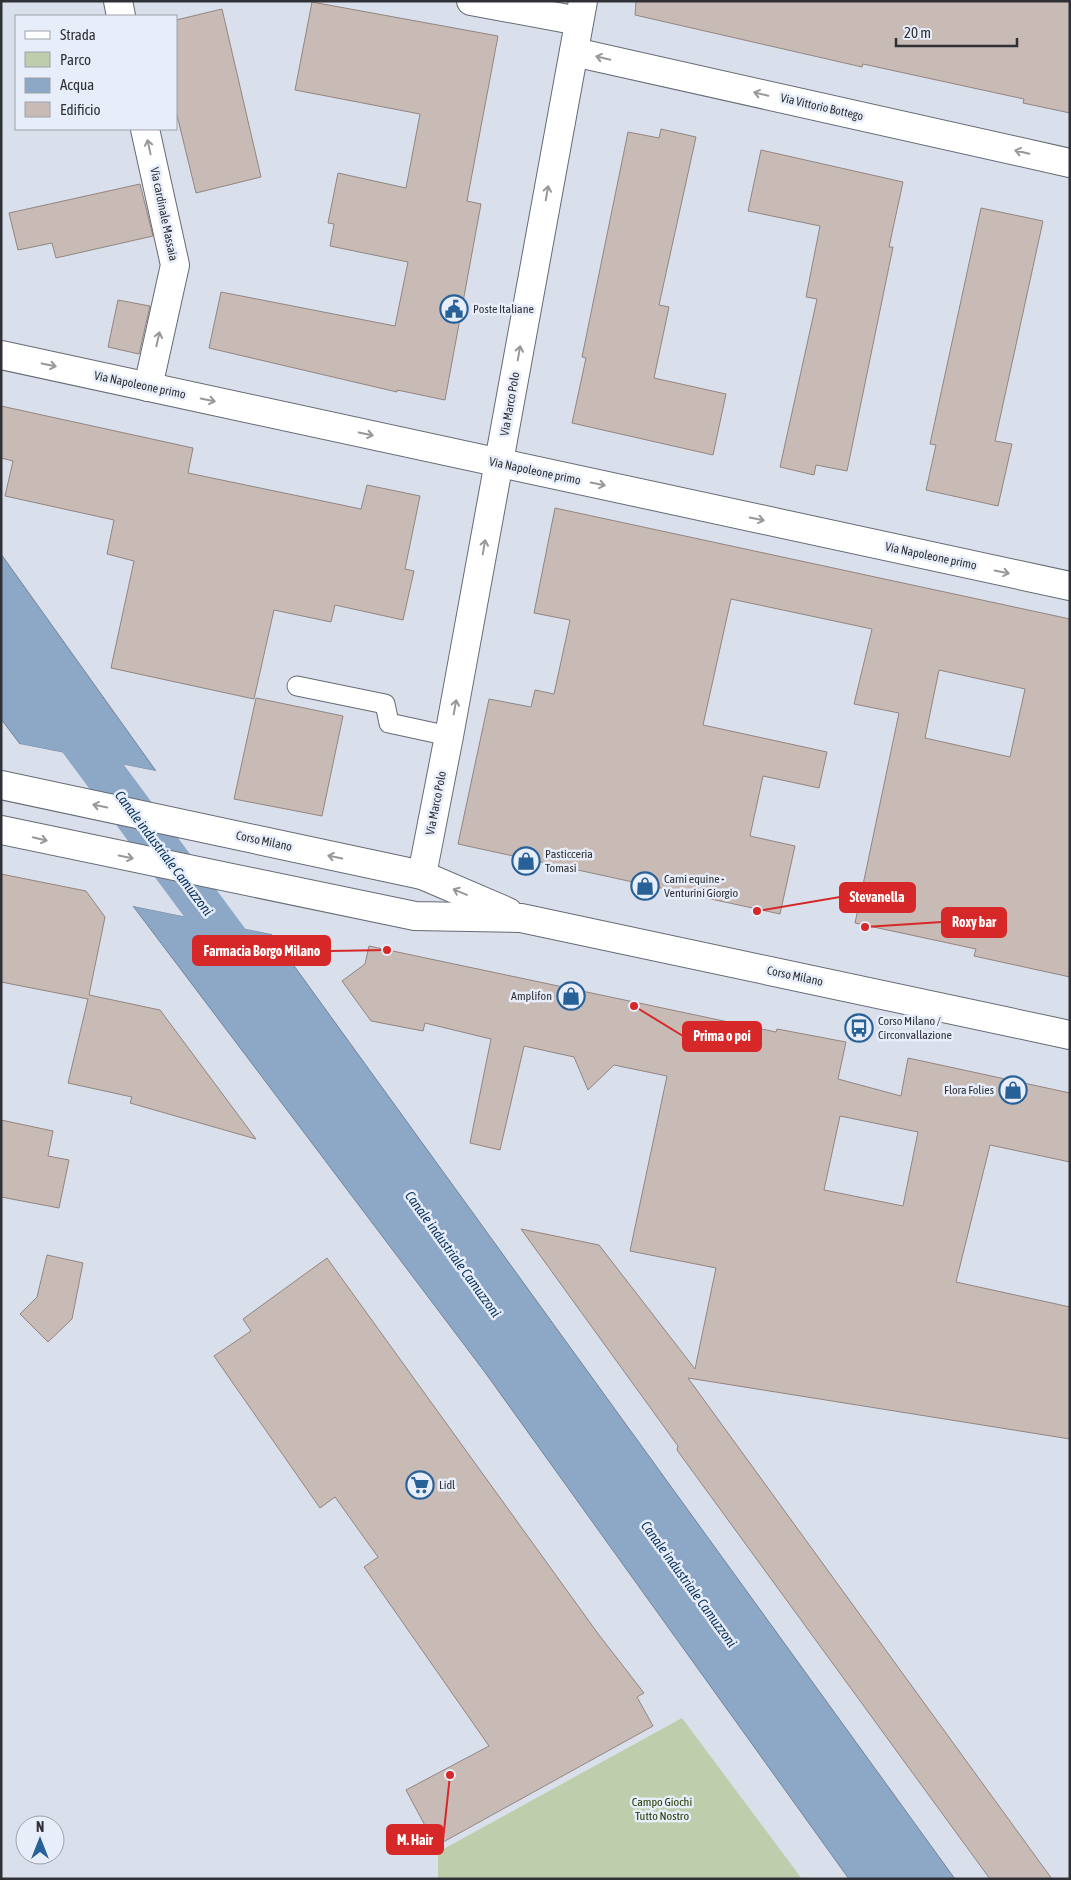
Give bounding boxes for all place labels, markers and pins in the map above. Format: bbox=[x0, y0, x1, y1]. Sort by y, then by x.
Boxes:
public building icon: Poste Italiane bbox=[439, 294, 469, 324]
place label: Poste Italiane bbox=[473, 302, 534, 316]
shop icon: Pasticceria Tomasi bbox=[511, 846, 541, 876]
place label: Pasticceria Tomasi bbox=[545, 847, 593, 875]
shop icon: Carni equine - Venturini Giorgio bbox=[630, 871, 660, 901]
place label: Carni equine - Venturini Giorgio bbox=[664, 872, 738, 900]
callout: Stevanella bbox=[840, 883, 915, 912]
callout: Roxy bar bbox=[942, 908, 1006, 937]
callout: Farmacia Borgo Milano bbox=[193, 936, 330, 965]
shop icon: Amplifon bbox=[556, 981, 586, 1011]
place label: Amplifon bbox=[511, 989, 552, 1003]
bus stop icon: Corso Milano / Circonvallazione bbox=[844, 1013, 874, 1043]
place label: Corso Milano / Circonvallazione bbox=[878, 1014, 952, 1042]
callout: Prima o poi bbox=[683, 1022, 761, 1051]
shop icon: Flora Folies bbox=[998, 1075, 1028, 1105]
place label: Flora Folies bbox=[944, 1083, 994, 1097]
supermarket icon: Lidl bbox=[405, 1470, 435, 1500]
place label: Lidl bbox=[439, 1478, 456, 1492]
callout: M. Hair bbox=[387, 1825, 443, 1854]

